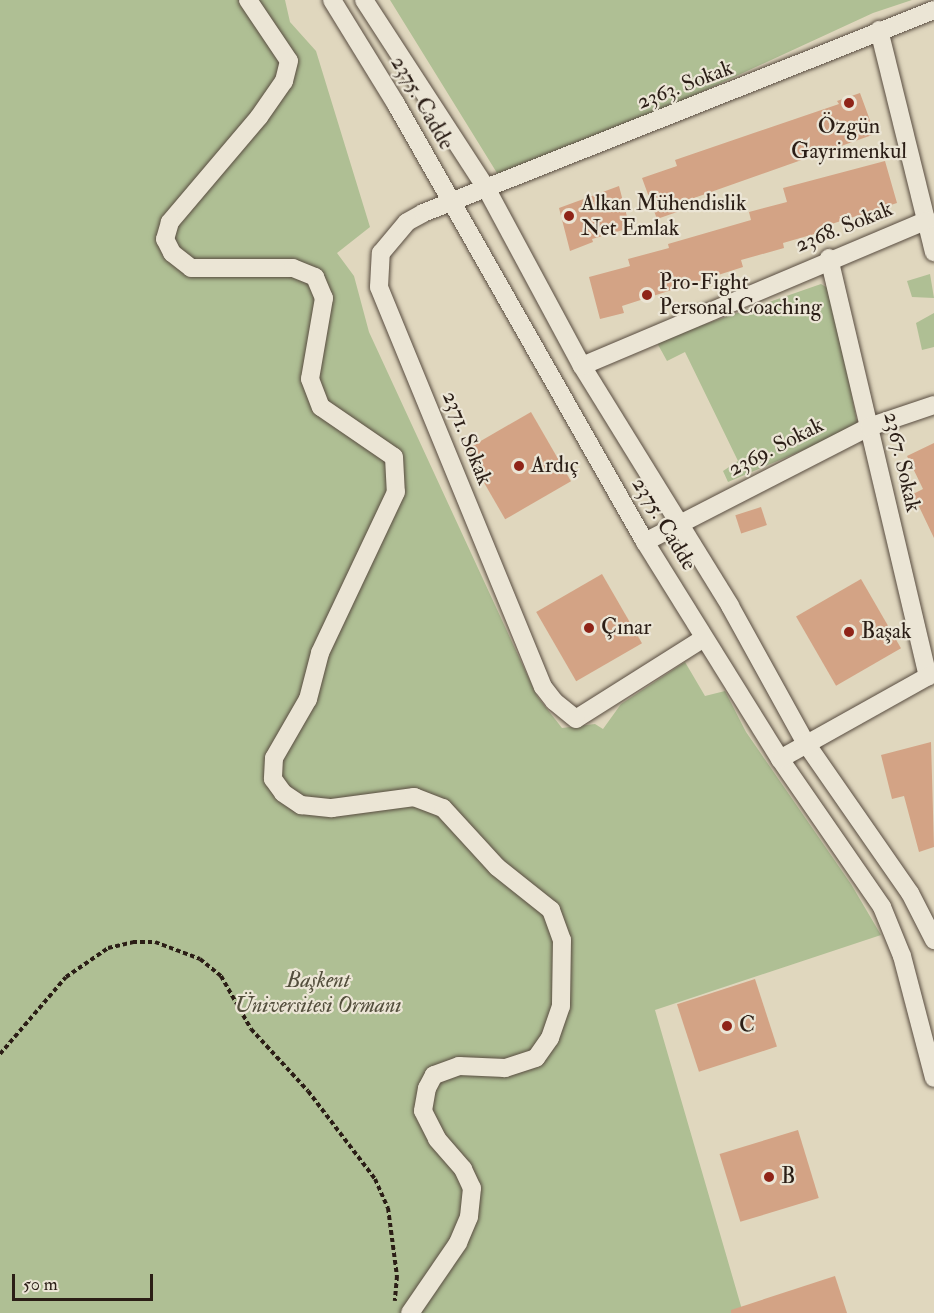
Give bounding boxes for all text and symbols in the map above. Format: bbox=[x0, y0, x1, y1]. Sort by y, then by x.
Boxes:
street label: 2375. Cadde bbox=[385, 51, 459, 155]
street label: 2363. Sokak bbox=[633, 55, 737, 115]
marker: Özgün Gayrimenkul bbox=[842, 96, 856, 110]
place label: Özgün Gayrimenkul bbox=[791, 113, 907, 164]
place label: Alkan Mühendislik Net Emlak bbox=[581, 190, 746, 242]
street label: 2368. Sokak bbox=[792, 196, 896, 258]
marker: Alkan Mühendislik Net Emlak bbox=[562, 209, 576, 223]
place label: Pro-Fight Personal Coaching bbox=[659, 269, 822, 320]
marker: Pro-Fight Personal Coaching bbox=[640, 288, 654, 302]
street label: 2371. Sokak bbox=[436, 387, 498, 489]
street label: 2367. Sokak bbox=[878, 409, 926, 515]
street label: 2369. Sokak bbox=[724, 412, 828, 482]
place label: Ardıç bbox=[531, 453, 579, 479]
marker: Ardıç bbox=[512, 459, 526, 473]
street label: 2375. Cadde bbox=[626, 473, 702, 575]
place label: Çınar bbox=[601, 615, 652, 641]
place label: Başak bbox=[861, 619, 912, 645]
marker: Çınar bbox=[582, 621, 596, 635]
marker: Başak bbox=[842, 625, 856, 639]
park label: Başkent Üniversitesi Ormanı bbox=[235, 967, 401, 1018]
place label: C bbox=[739, 1013, 755, 1039]
marker: C bbox=[720, 1019, 734, 1033]
place label: B bbox=[781, 1164, 795, 1190]
marker: B bbox=[762, 1170, 776, 1184]
scale bar bbox=[15, 1262, 156, 1300]
text: 50 m bbox=[23, 1273, 58, 1296]

